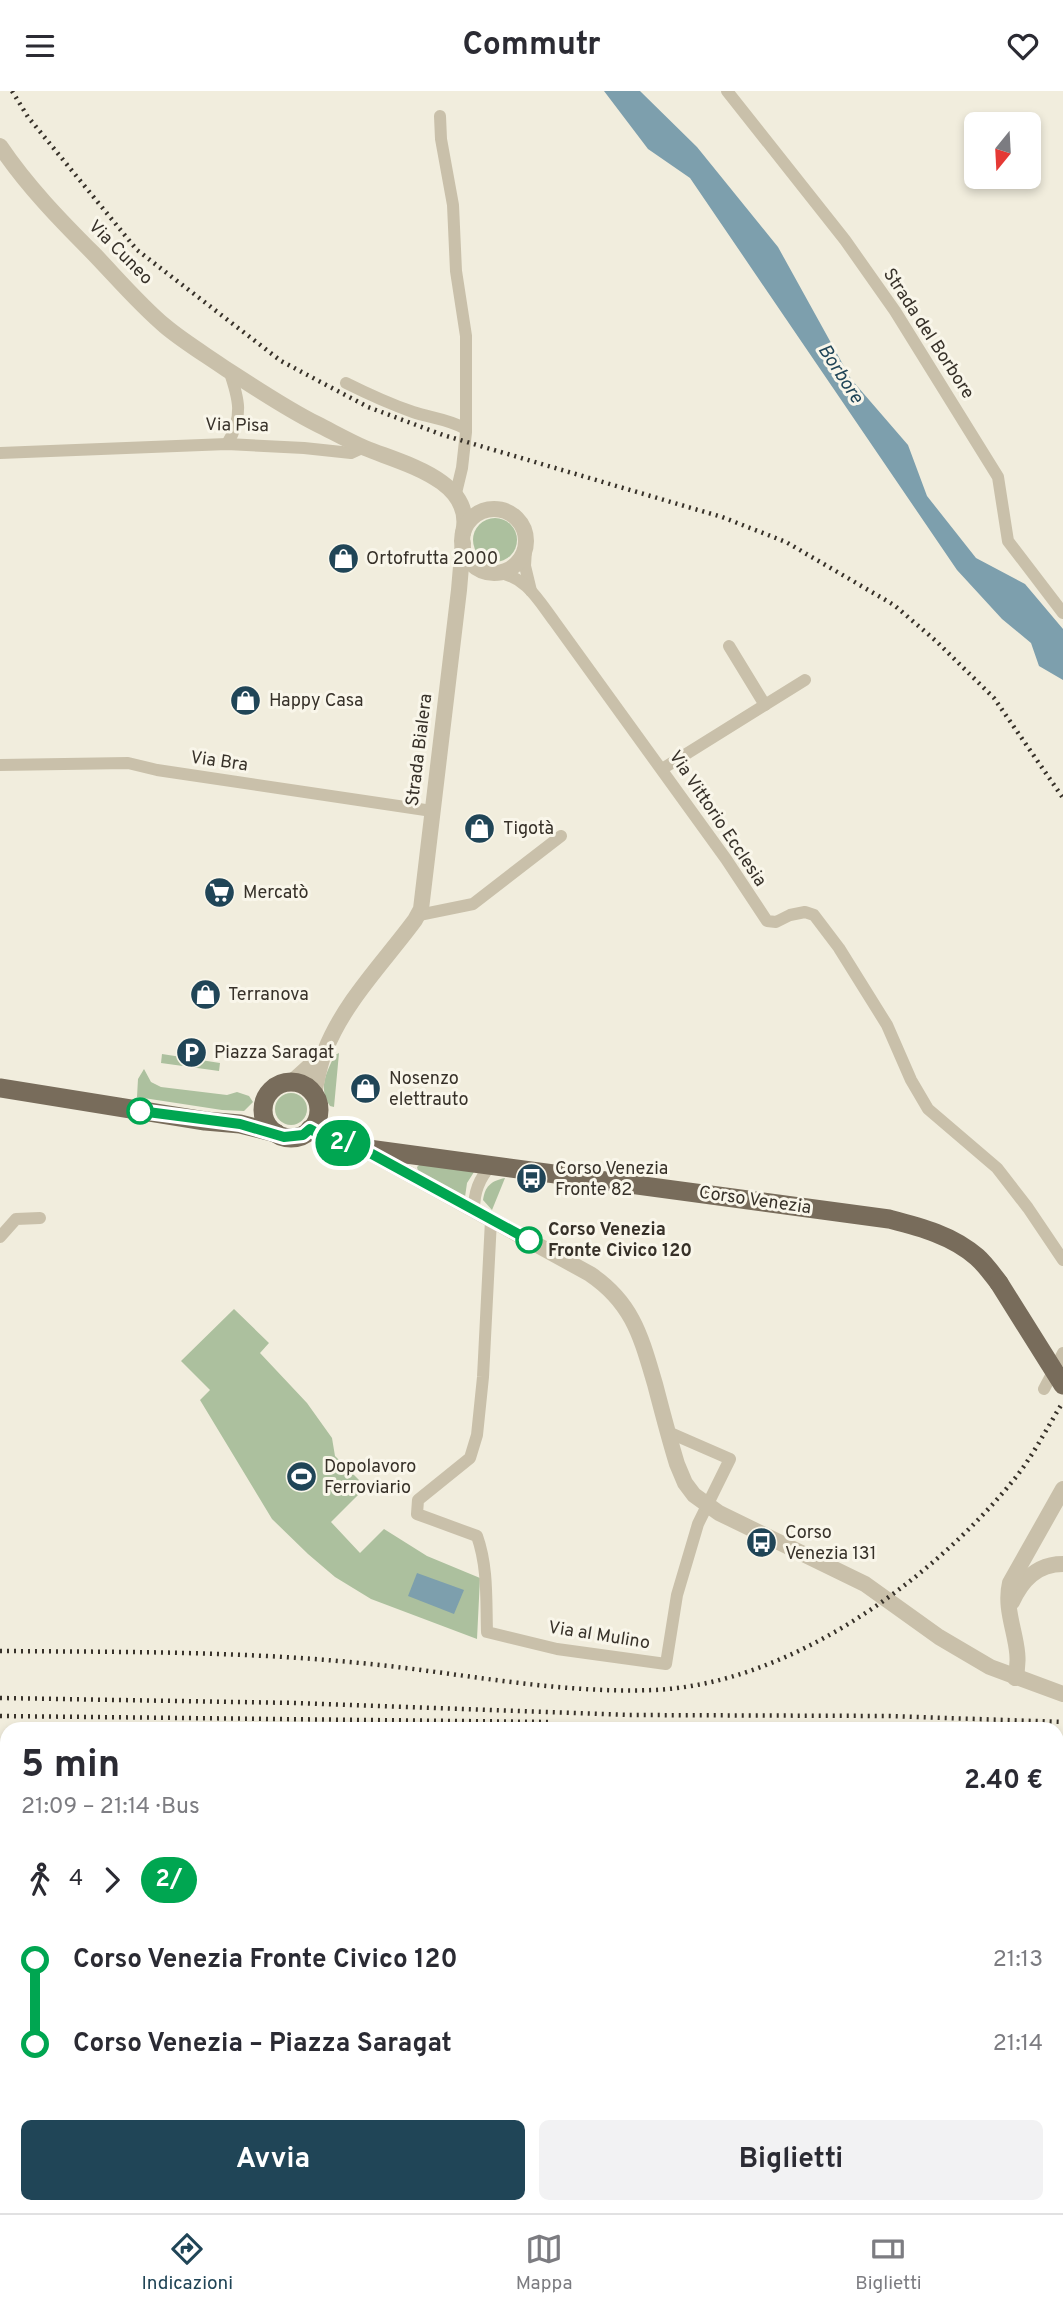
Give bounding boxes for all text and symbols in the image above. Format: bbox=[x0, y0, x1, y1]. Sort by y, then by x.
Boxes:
text: Commutr bbox=[463, 26, 600, 66]
icon: menu bbox=[21, 27, 59, 65]
icon: heart bbox=[1004, 27, 1042, 65]
north arrow bbox=[964, 112, 1041, 189]
map controls bbox=[964, 112, 1041, 189]
street label: Via Cuneo bbox=[83, 216, 157, 290]
street label: Strada del Borbore bbox=[877, 264, 979, 404]
water label: Borbore bbox=[812, 340, 868, 408]
street label: Via Pisa bbox=[205, 414, 269, 438]
shop icon: Ortofrutta 2000 bbox=[326, 542, 360, 576]
place label: Ortofrutta 2000 bbox=[366, 548, 498, 571]
shop icon: Happy Casa bbox=[229, 684, 263, 718]
place label: Happy Casa bbox=[269, 690, 364, 713]
street label: Strada Bialera bbox=[402, 692, 438, 808]
street label: Via Vittorio Ecclesia bbox=[663, 746, 771, 892]
street label: Via Bra bbox=[189, 747, 249, 777]
shop icon: Tigotà bbox=[463, 812, 497, 846]
place label: Tigotà bbox=[503, 818, 554, 841]
supermarket icon: Mercatò bbox=[203, 876, 237, 910]
place label: Mercatò bbox=[243, 882, 309, 905]
shop icon: Terranova bbox=[188, 978, 222, 1012]
place label: Terranova bbox=[228, 984, 309, 1007]
parking icon: Piazza Saragat bbox=[174, 1036, 208, 1070]
place label: Piazza Saragat bbox=[214, 1042, 334, 1065]
place label: Nosenzo elettrauto bbox=[389, 1068, 468, 1112]
shop icon: Nosenzo elettrauto bbox=[349, 1072, 383, 1106]
unlabelled marker bbox=[127, 1098, 153, 1124]
line badge: 2/ bbox=[312, 1120, 374, 1166]
text: 2/ bbox=[329, 1128, 357, 1158]
place label: Corso Venezia Fronte 82 bbox=[555, 1158, 668, 1202]
bus stop icon: Corso Venezia Fronte 82 bbox=[515, 1162, 549, 1196]
street label: Corso Venezia bbox=[697, 1182, 813, 1220]
place label: Corso Venezia Fronte Civico 120 bbox=[548, 1219, 692, 1263]
marker: Corso Venezia Fronte Civico 120 bbox=[516, 1227, 542, 1253]
place label: Dopolavoro Ferroviario bbox=[324, 1456, 416, 1500]
sports icon: Dopolavoro Ferroviario bbox=[284, 1460, 318, 1494]
place label: Corso Venezia 131 bbox=[785, 1522, 876, 1566]
bus stop icon: Corso Venezia 131 bbox=[745, 1526, 779, 1560]
street label: Via al Mulino bbox=[546, 1617, 652, 1655]
text: 5 min bbox=[21, 1742, 120, 1791]
text: 2.40 € bbox=[964, 1765, 1043, 1798]
text: 21:09 – 21:14 · Bus bbox=[21, 1793, 200, 1822]
icon: walk bbox=[21, 1861, 59, 1899]
icon: forward bbox=[93, 1861, 131, 1899]
text: 4 bbox=[69, 1865, 83, 1894]
text: 2/ bbox=[155, 1865, 183, 1895]
text: Corso Venezia Fronte Civico 120 bbox=[73, 1944, 458, 1977]
text: 21:13 bbox=[993, 1946, 1043, 1975]
text: Corso Venezia – Piazza Saragat bbox=[73, 2028, 452, 2061]
text: 21:14 bbox=[993, 2030, 1043, 2059]
button: Avvia bbox=[21, 2120, 525, 2200]
button: Biglietti bbox=[539, 2120, 1043, 2200]
tab: Indicazioni bbox=[141, 2230, 233, 2296]
tab: Mappa bbox=[516, 2230, 572, 2296]
tab: Biglietti bbox=[855, 2230, 922, 2296]

